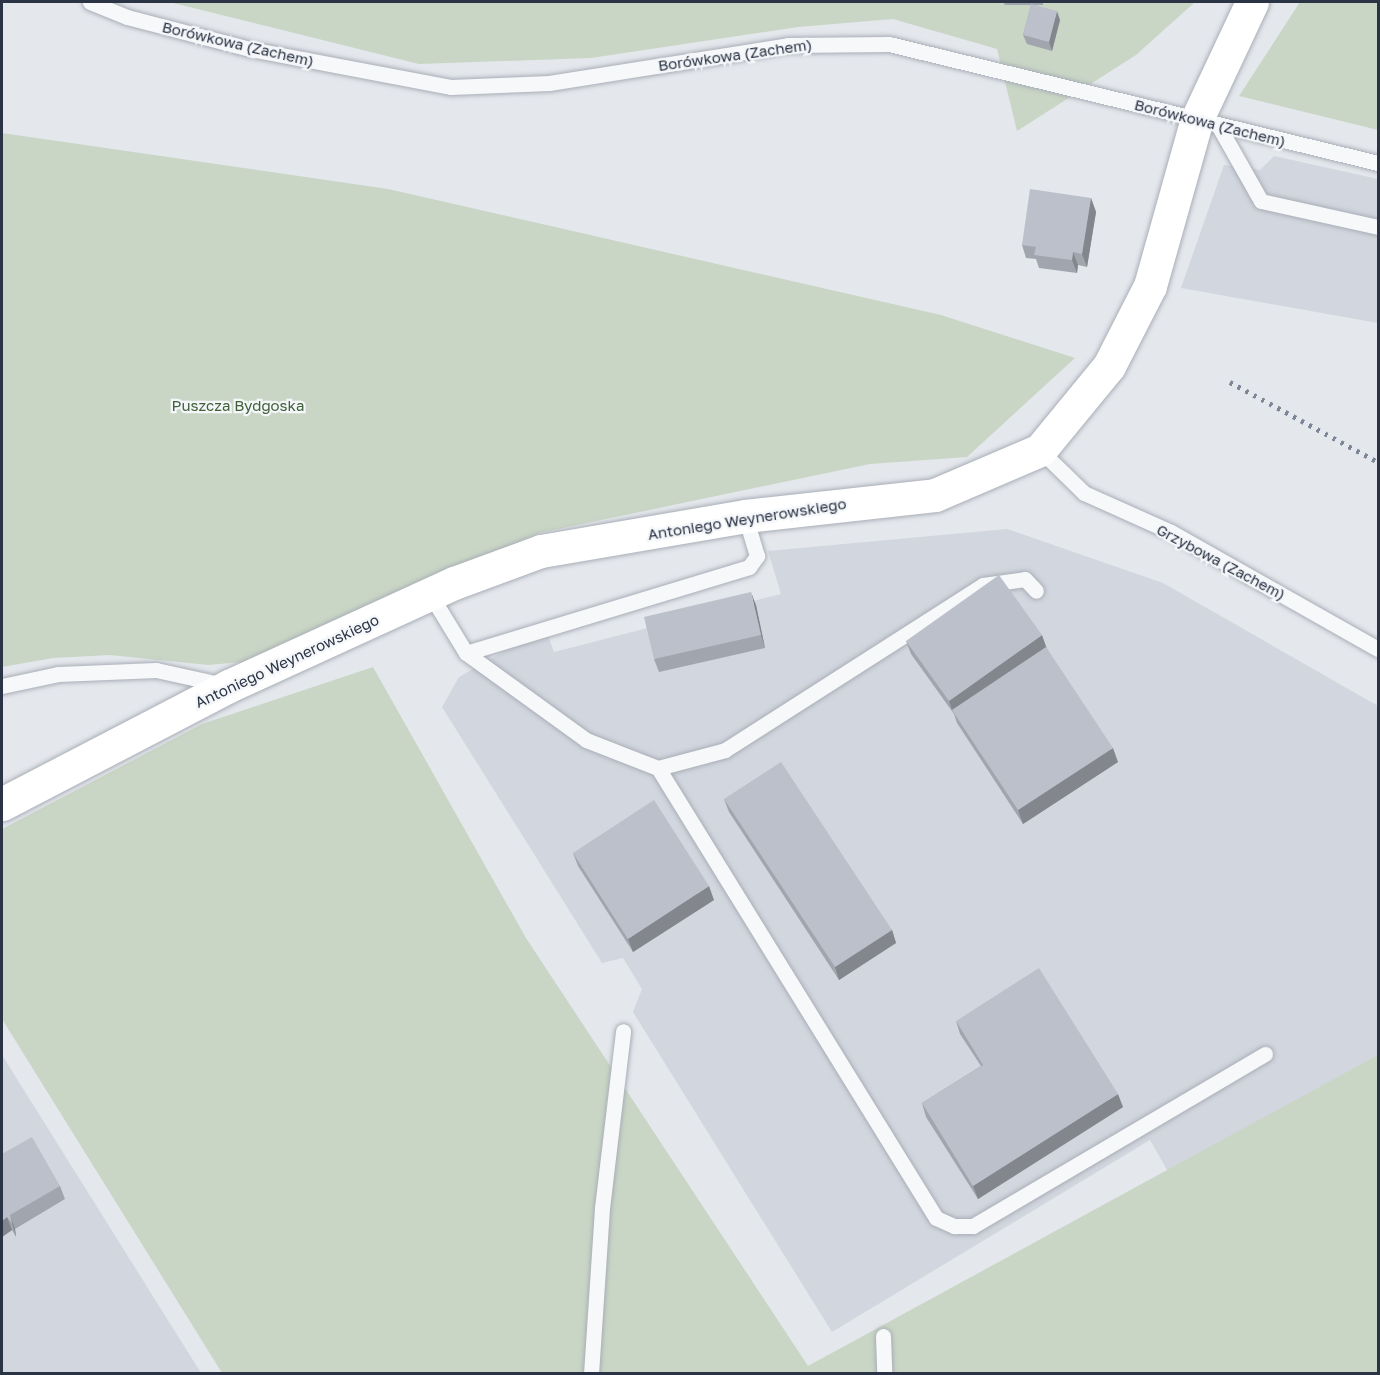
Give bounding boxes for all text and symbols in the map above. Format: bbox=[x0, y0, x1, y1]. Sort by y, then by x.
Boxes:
street label: Borówkowa (Zachem) bbox=[160, 18, 316, 70]
street label: Borówkowa (Zachem) bbox=[657, 35, 813, 75]
street label: Borówkowa (Zachem) bbox=[1133, 96, 1287, 150]
park label: Puszcza Bydgoska bbox=[172, 397, 304, 415]
street label: Antoniego Weynerowskiego bbox=[647, 494, 847, 544]
street label: Grzybowa (Zachem) bbox=[1154, 520, 1288, 604]
street label: Antoniego Weynerowskiego bbox=[192, 610, 382, 712]

